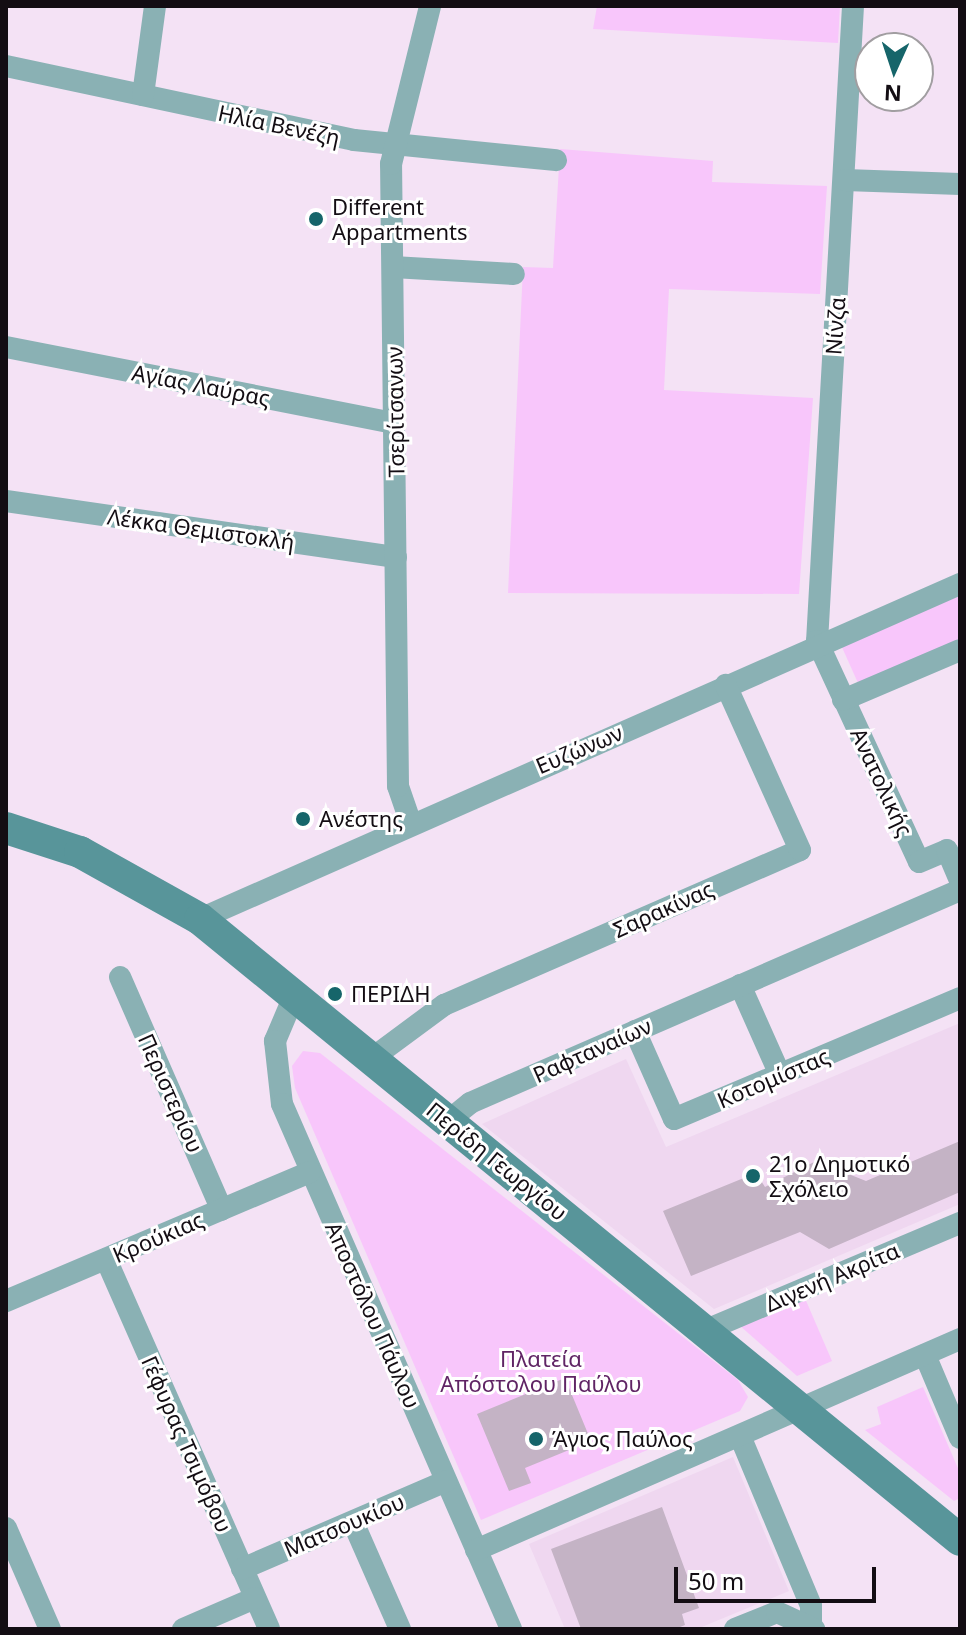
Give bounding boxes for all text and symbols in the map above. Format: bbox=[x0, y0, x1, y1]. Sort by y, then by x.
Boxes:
north arrow bbox=[854, 32, 934, 112]
text: N bbox=[883, 79, 903, 109]
street label: Ηλία Βενέζη bbox=[216, 99, 342, 151]
place label: Different Appartments bbox=[332, 193, 468, 244]
marker: Different Appartments bbox=[307, 210, 325, 228]
street label: Νίνζα bbox=[820, 296, 850, 356]
street label: Τσερίτσανων bbox=[381, 346, 409, 478]
street label: Αγίας Λαύρας bbox=[130, 359, 272, 411]
street label: Λέκκα Θεμιστοκλή bbox=[106, 503, 296, 555]
street label: Ευζώνων bbox=[532, 719, 626, 779]
street label: Ανατολικής bbox=[845, 724, 919, 840]
place label: Ανέστης bbox=[319, 806, 403, 832]
marker: Ανέστης bbox=[294, 810, 312, 828]
street label: Σαρακίνας bbox=[609, 875, 717, 943]
place label: ΠΕΡΙΔΗ bbox=[351, 981, 430, 1007]
marker: ΠΕΡΙΔΗ bbox=[326, 985, 344, 1003]
street label: Ραφταναίων bbox=[529, 1012, 655, 1088]
street label: Περιστερίου bbox=[133, 1030, 209, 1156]
street label: Κοτομίστας bbox=[713, 1043, 833, 1113]
street label: Περίδη Γεωργίου bbox=[421, 1096, 573, 1226]
place label: 21ο Δημοτικό Σχόλειο bbox=[769, 1150, 910, 1202]
marker: 21ο Δημοτικό Σχόλειο bbox=[744, 1167, 762, 1185]
street label: Κρούκιας bbox=[109, 1206, 207, 1268]
street label: Αποστόλου Πάυλου bbox=[320, 1218, 426, 1412]
street label: Διγενή Ακρίτα bbox=[761, 1237, 903, 1317]
park label: Πλατεία Απόστολου Παύλου bbox=[440, 1345, 642, 1396]
street label: Γέφυρας Τσιμόβου bbox=[136, 1352, 238, 1536]
place label: Άγιος Παύλος bbox=[552, 1426, 693, 1452]
marker: Άγιος Παύλος bbox=[527, 1430, 545, 1448]
street label: Ματσουκίου bbox=[280, 1488, 408, 1562]
scale bar bbox=[678, 1551, 880, 1601]
text: 50 m bbox=[688, 1564, 744, 1597]

